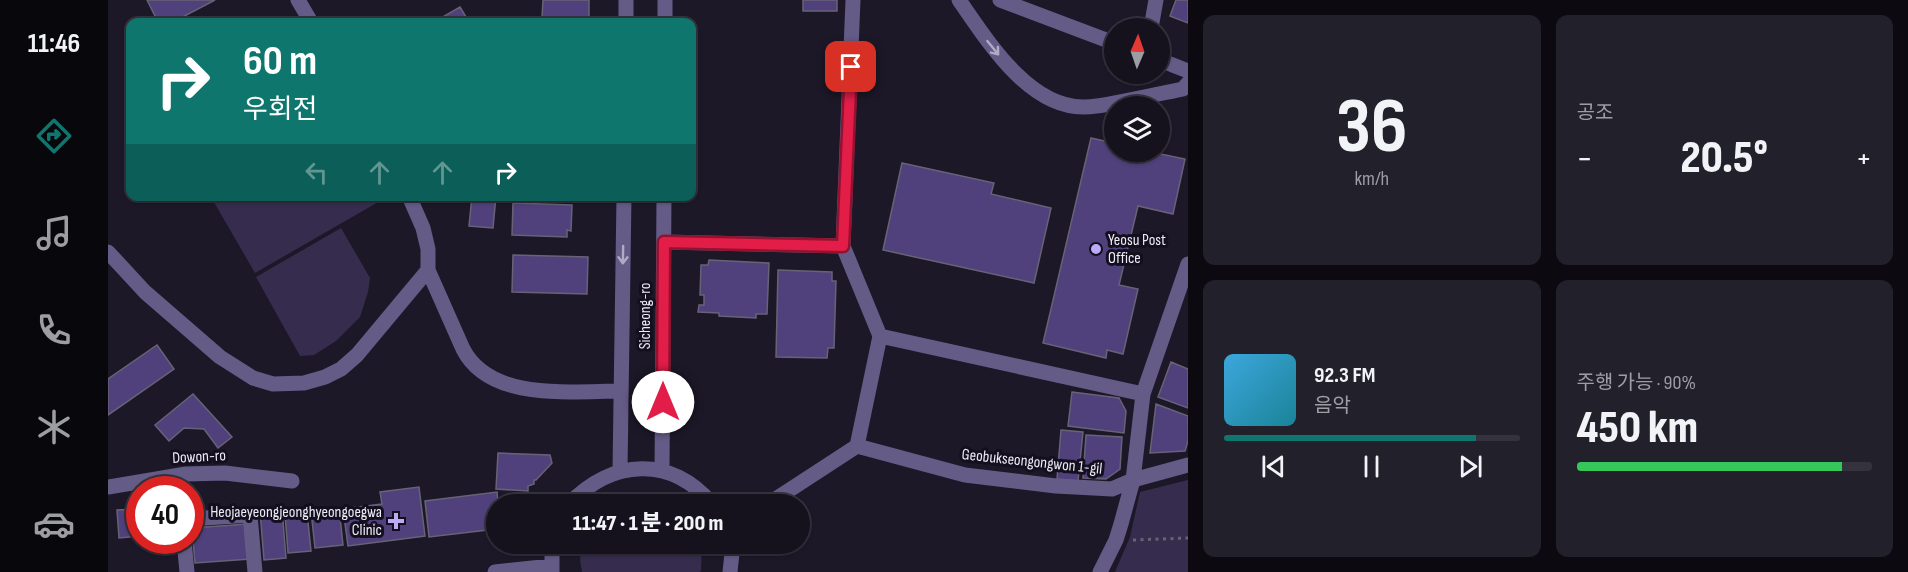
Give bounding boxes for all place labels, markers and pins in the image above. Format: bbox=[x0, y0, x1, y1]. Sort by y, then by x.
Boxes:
pin bbox=[825, 41, 876, 92]
place label: Yeosu Post Office bbox=[1108, 231, 1166, 268]
marker: Yeosu Post Office bbox=[1089, 242, 1103, 256]
place label: Heojaeyeongjeonghyeongoegwa Clinic bbox=[210, 503, 382, 540]
marker: Heojaeyeongjeonghyeongoegwa Clinic bbox=[387, 512, 405, 530]

